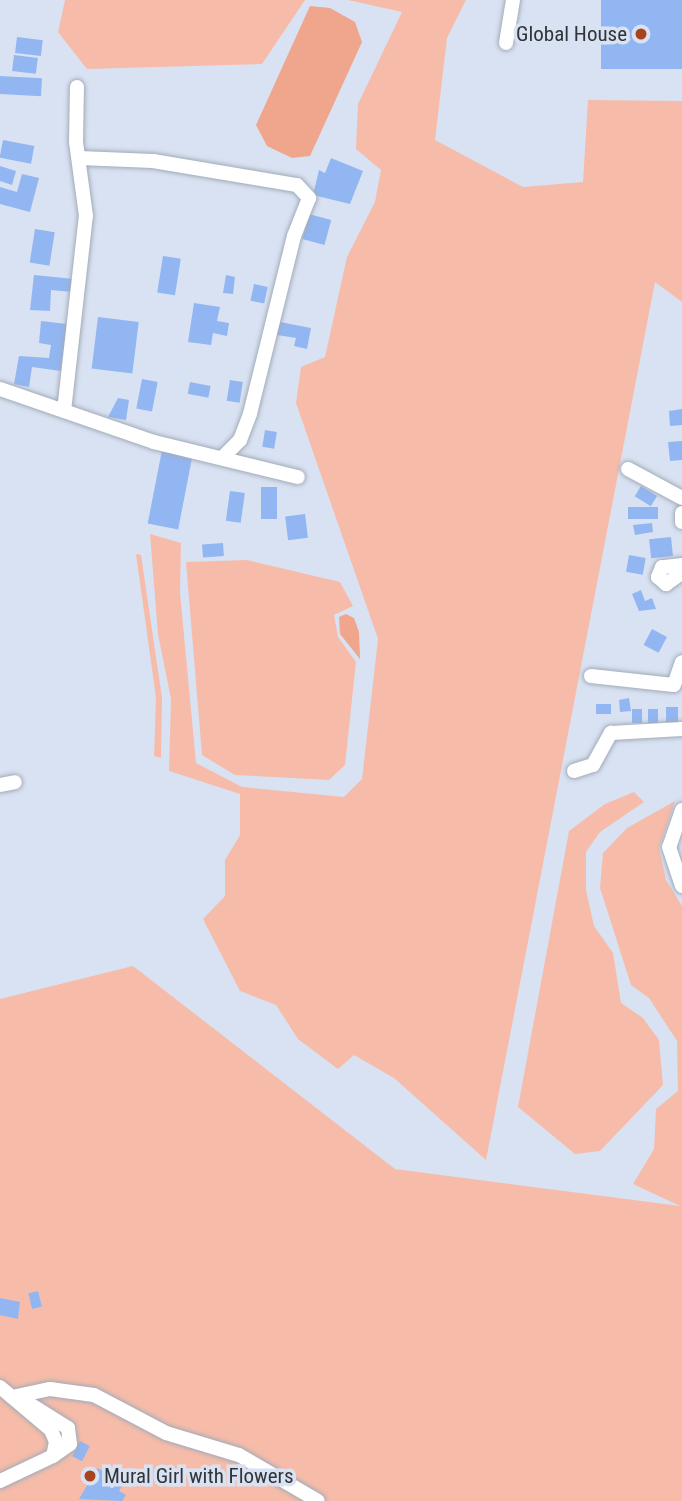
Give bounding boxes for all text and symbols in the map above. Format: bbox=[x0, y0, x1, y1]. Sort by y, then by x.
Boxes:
place label: Global House bbox=[516, 21, 627, 47]
marker: Global House bbox=[633, 26, 649, 42]
place label: Mural Girl with Flowers bbox=[104, 1463, 294, 1489]
marker: Mural Girl with Flowers bbox=[82, 1468, 98, 1484]

